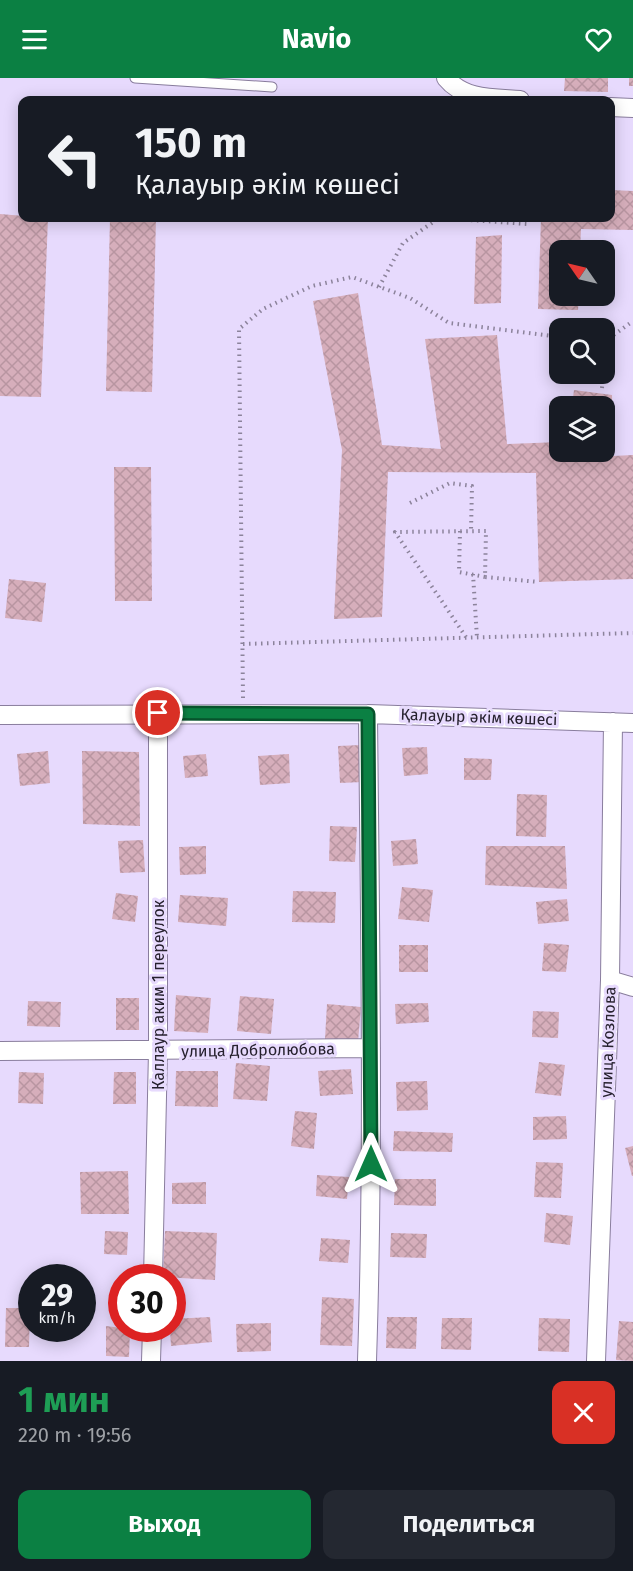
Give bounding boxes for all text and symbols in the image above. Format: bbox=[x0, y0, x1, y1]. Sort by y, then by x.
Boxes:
icon: menu bbox=[18, 23, 51, 56]
text: Navio bbox=[282, 23, 351, 55]
icon: heart bbox=[582, 23, 615, 56]
text: 150 m bbox=[135, 118, 247, 168]
icon: left bbox=[36, 120, 114, 198]
text: Қалауыр әкім көшесі bbox=[135, 169, 400, 201]
north arrow bbox=[549, 240, 615, 306]
map controls bbox=[549, 240, 615, 462]
button: search bbox=[549, 318, 615, 384]
button: layers bbox=[549, 396, 615, 462]
pin bbox=[132, 687, 183, 738]
icon: arrive bbox=[141, 696, 174, 729]
street label: Қалауыр әкім көшесі bbox=[400, 705, 558, 729]
street label: Каллаур аким 1 переулок bbox=[149, 899, 168, 1090]
street label: улица Козлова bbox=[597, 986, 619, 1098]
street label: улица Добролюбова bbox=[181, 1039, 335, 1061]
position arrow bbox=[339, 1132, 403, 1196]
speed limit sign: 30 bbox=[108, 1264, 186, 1342]
text: 29 bbox=[41, 1278, 73, 1314]
text: km/h bbox=[38, 1309, 76, 1327]
text: 1 мин bbox=[18, 1378, 110, 1422]
button: close bbox=[552, 1381, 615, 1444]
text: 220 m · 19:56 bbox=[18, 1423, 132, 1447]
button: Выход bbox=[18, 1490, 311, 1559]
button: Поделиться bbox=[323, 1490, 615, 1559]

